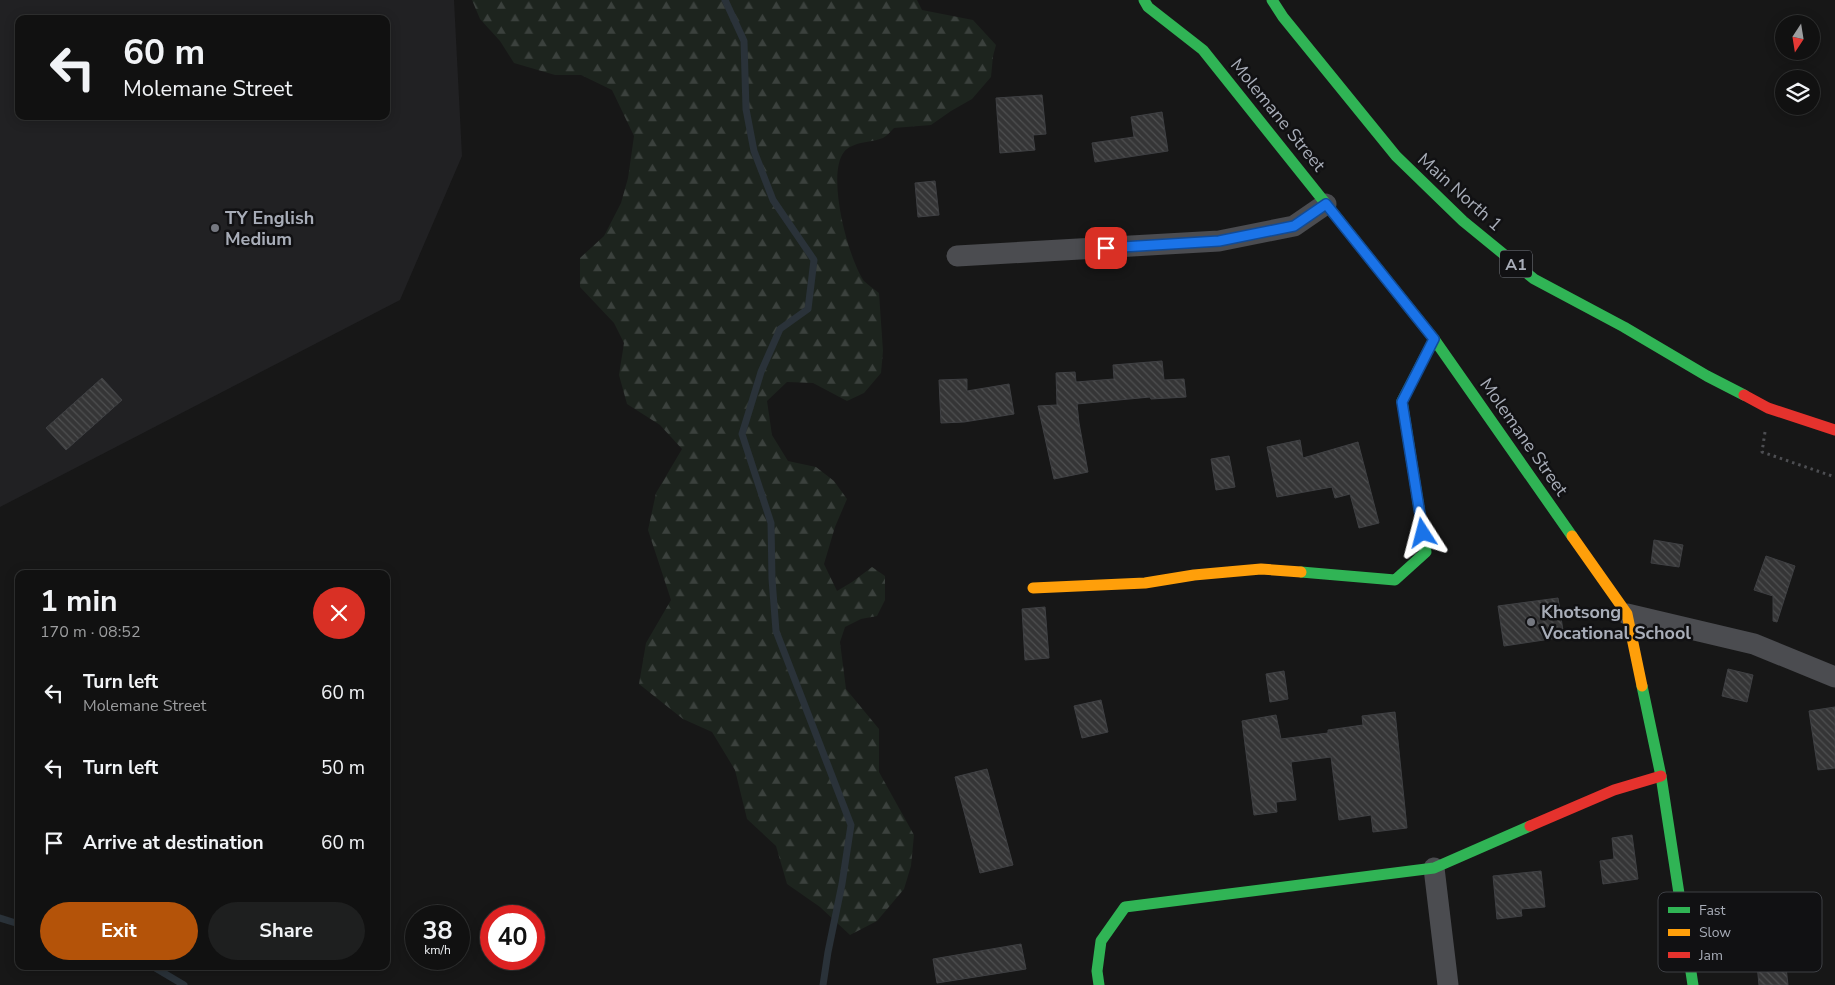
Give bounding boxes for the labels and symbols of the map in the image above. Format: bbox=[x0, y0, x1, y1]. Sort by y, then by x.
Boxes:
north arrow bbox=[1775, 15, 1820, 60]
street label: Molemane Street bbox=[1225, 54, 1331, 177]
street label: Main North 1 bbox=[1413, 148, 1507, 236]
place label: TY English Medium bbox=[225, 206, 314, 251]
marker: TY English Medium bbox=[209, 222, 221, 234]
pin bbox=[1085, 227, 1127, 269]
road number: A1 bbox=[1500, 250, 1532, 278]
street label: Molemane Street bbox=[1474, 373, 1574, 501]
position arrow bbox=[1396, 506, 1448, 558]
place label: Khotsong Vocational School bbox=[1540, 600, 1691, 645]
marker: Khotsong Vocational School bbox=[1525, 616, 1537, 628]
legend bbox=[1658, 892, 1822, 972]
text: Fast bbox=[1699, 901, 1725, 920]
speed limit sign: 40 bbox=[480, 905, 545, 970]
text: Slow bbox=[1699, 923, 1731, 942]
text: Jam bbox=[1698, 946, 1723, 965]

